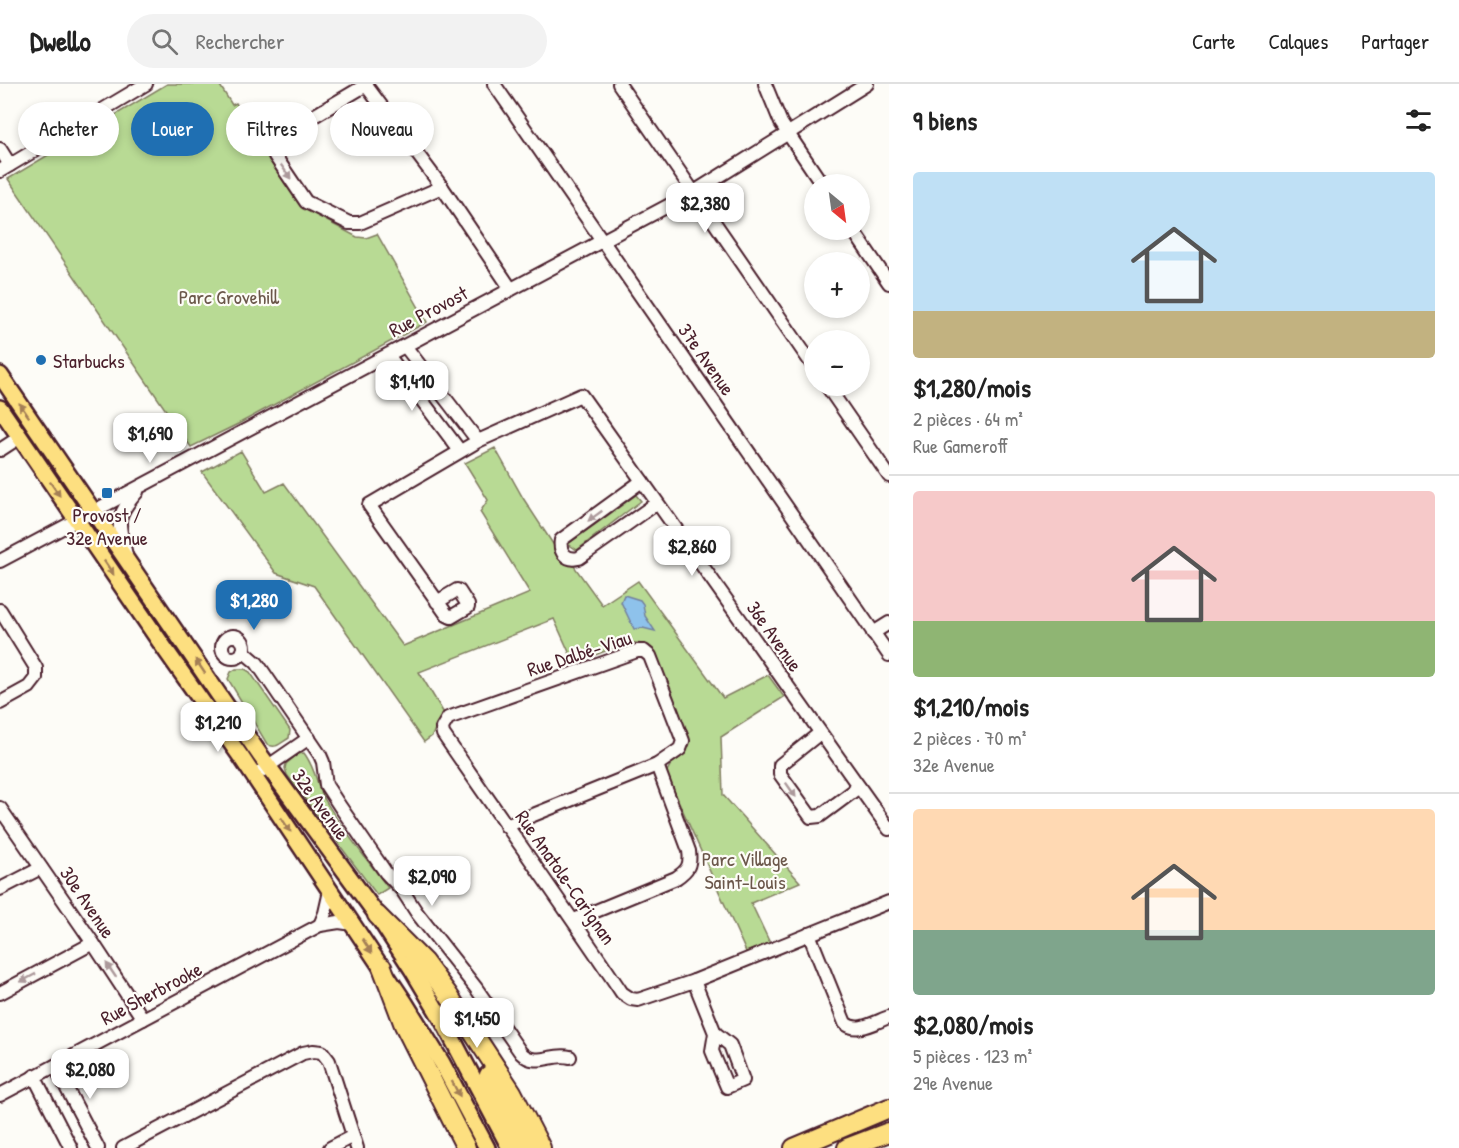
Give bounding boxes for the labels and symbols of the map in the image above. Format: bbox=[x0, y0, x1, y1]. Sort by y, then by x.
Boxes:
one-way arrow bbox=[280, 164, 292, 180]
north arrow bbox=[804, 174, 870, 240]
pin: $2,380 bbox=[656, 183, 754, 234]
street label: Rue Provost bbox=[384, 278, 473, 343]
park label: Parc Grovehill bbox=[179, 283, 280, 310]
street label: 37e Avenue bbox=[672, 318, 742, 400]
place label: Starbucks bbox=[53, 347, 125, 374]
marker: Starbucks bbox=[34, 353, 48, 367]
pin: $1,410 bbox=[363, 361, 461, 412]
one-way arrow bbox=[18, 403, 30, 419]
pin: $1,690 bbox=[101, 413, 199, 464]
one-way arrow bbox=[49, 480, 61, 496]
marker: Provost / 32e Avenue bbox=[100, 486, 114, 500]
place label: Provost / 32e Avenue bbox=[66, 501, 148, 551]
one-way arrow bbox=[587, 510, 603, 522]
pin: $2,860 bbox=[643, 526, 741, 577]
one-way arrow bbox=[103, 560, 115, 576]
pin: $1,280 bbox=[205, 580, 303, 631]
street label: 36e Avenue bbox=[741, 595, 809, 677]
street label: Rue Dalbé-Viau bbox=[523, 623, 635, 683]
one-way arrow bbox=[195, 658, 206, 674]
pin: $1,210 bbox=[169, 702, 267, 753]
street label: 32e Avenue bbox=[286, 763, 356, 845]
one-way arrow bbox=[785, 781, 797, 797]
street label: Rue Anatole-Carignan bbox=[510, 804, 622, 950]
one-way arrow bbox=[280, 817, 291, 833]
park label: Parc Village Saint-Louis bbox=[702, 845, 788, 895]
pin: $2,090 bbox=[383, 856, 481, 907]
street label: 30e Avenue bbox=[54, 861, 122, 943]
one-way arrow bbox=[361, 937, 373, 953]
street label: Rue Sherbrooke bbox=[96, 955, 206, 1031]
one-way arrow bbox=[106, 962, 117, 978]
one-way arrow bbox=[19, 973, 36, 983]
pin: $1,450 bbox=[428, 998, 526, 1049]
pin: $2,080 bbox=[41, 1049, 139, 1100]
one-way arrow bbox=[451, 1080, 461, 1097]

